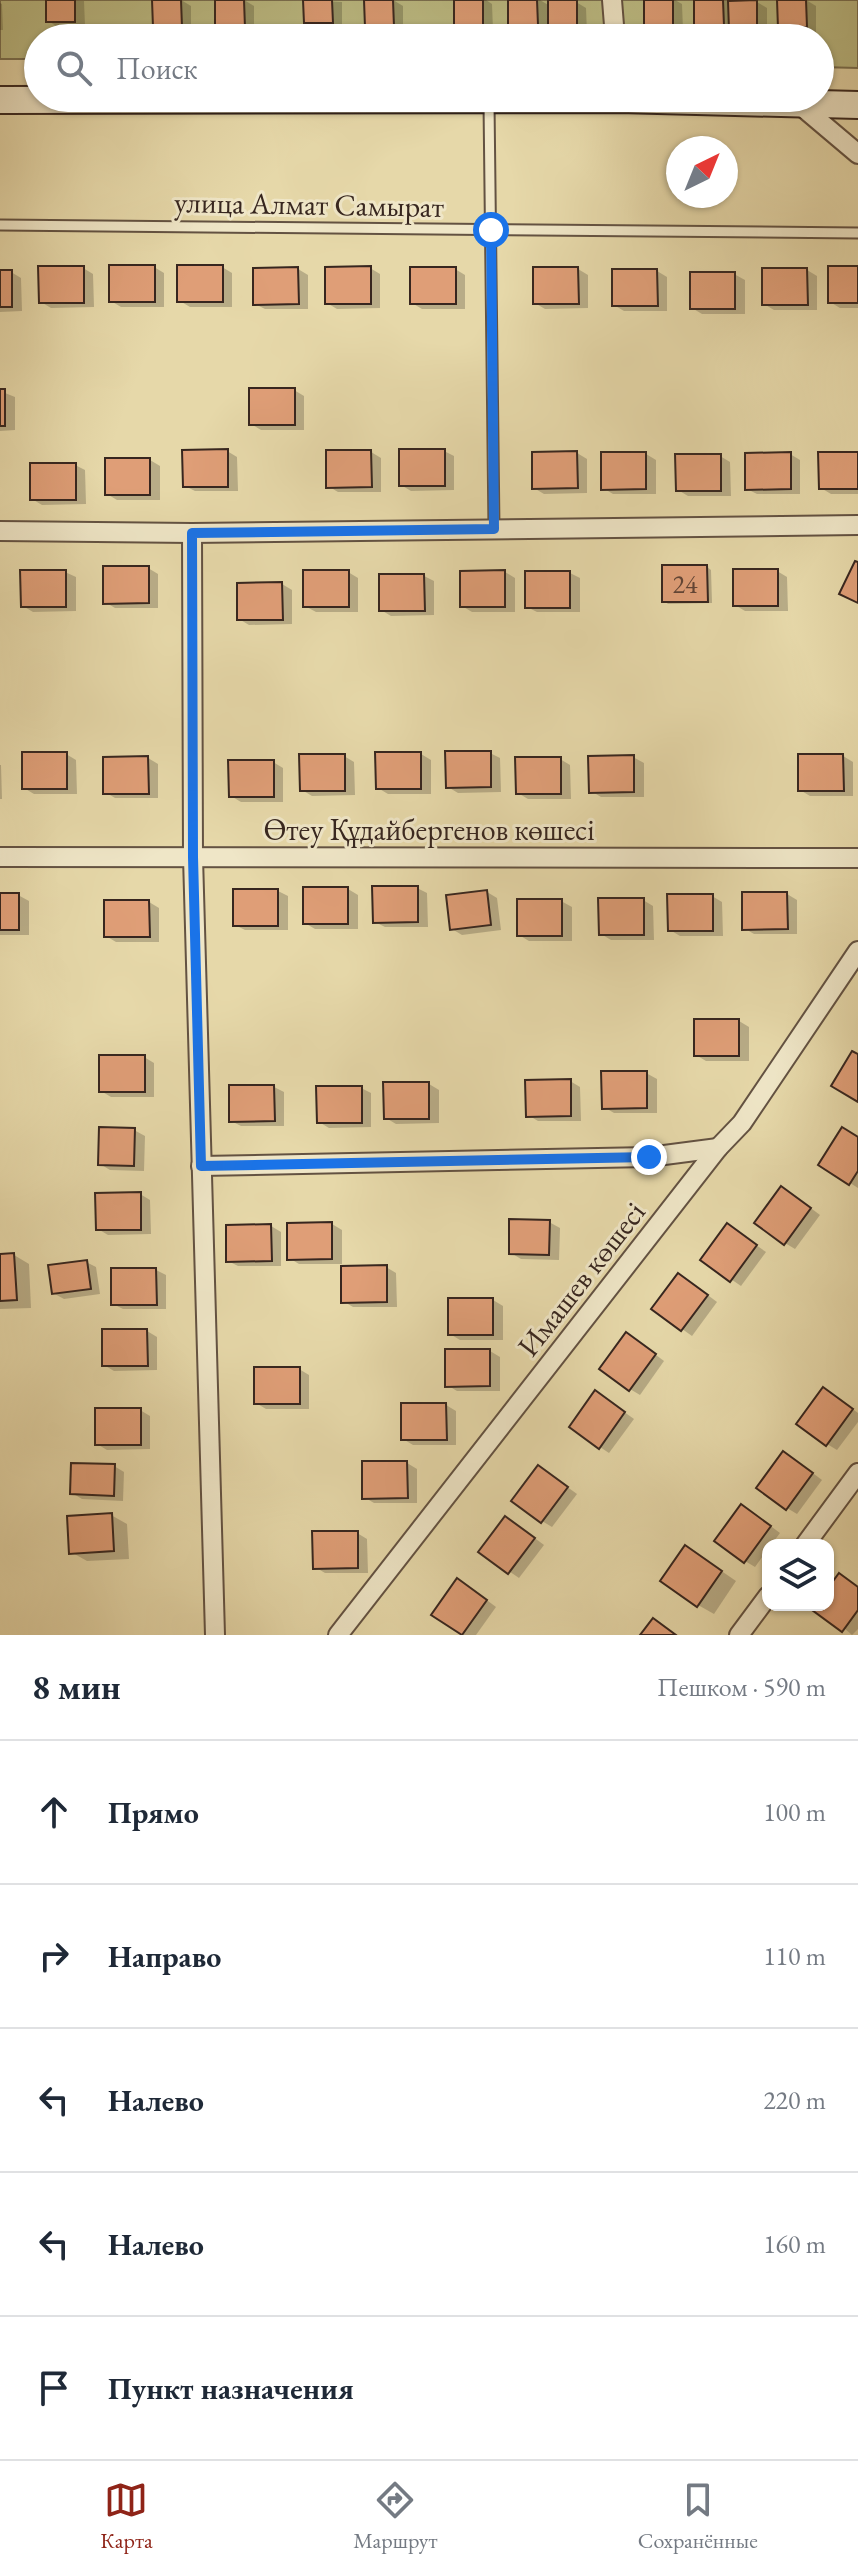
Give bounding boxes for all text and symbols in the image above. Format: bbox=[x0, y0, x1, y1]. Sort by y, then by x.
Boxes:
search box bbox=[24, 24, 834, 112]
icon: search bbox=[52, 46, 96, 90]
text: Поиск bbox=[116, 49, 198, 88]
north arrow bbox=[666, 136, 738, 208]
street label: улица Алмат Самырат bbox=[174, 182, 444, 226]
route start bbox=[473, 212, 509, 248]
house number: 24 bbox=[673, 567, 698, 601]
street label: Өтеу Құдайбергенов көшесі bbox=[263, 810, 595, 849]
route end bbox=[631, 1139, 667, 1175]
street label: Имашев көшесі bbox=[508, 1194, 654, 1364]
map controls bbox=[762, 1539, 834, 1611]
button: layers bbox=[762, 1539, 834, 1611]
text: 8 мин bbox=[32, 1665, 121, 1709]
text: Пешком · 590 m bbox=[657, 1670, 826, 1704]
icon: ahead bbox=[32, 1790, 76, 1834]
text: Прямо bbox=[108, 1793, 199, 1832]
text: 100 m bbox=[763, 1795, 826, 1829]
icon: right bbox=[32, 1934, 76, 1978]
text: Направо bbox=[108, 1937, 221, 1976]
text: 110 m bbox=[763, 1939, 826, 1973]
icon: left bbox=[32, 2078, 76, 2122]
text: Налево bbox=[108, 2081, 204, 2120]
text: 220 m bbox=[763, 2083, 826, 2117]
icon: left bbox=[32, 2222, 76, 2266]
text: Налево bbox=[108, 2225, 204, 2264]
text: 160 m bbox=[763, 2227, 826, 2261]
icon: arrive bbox=[32, 2366, 76, 2410]
text: Пункт назначения bbox=[108, 2369, 354, 2408]
tab: Карта bbox=[100, 2478, 153, 2555]
tab: Маршрут bbox=[353, 2478, 437, 2555]
tab: Сохранённые bbox=[638, 2478, 758, 2555]

